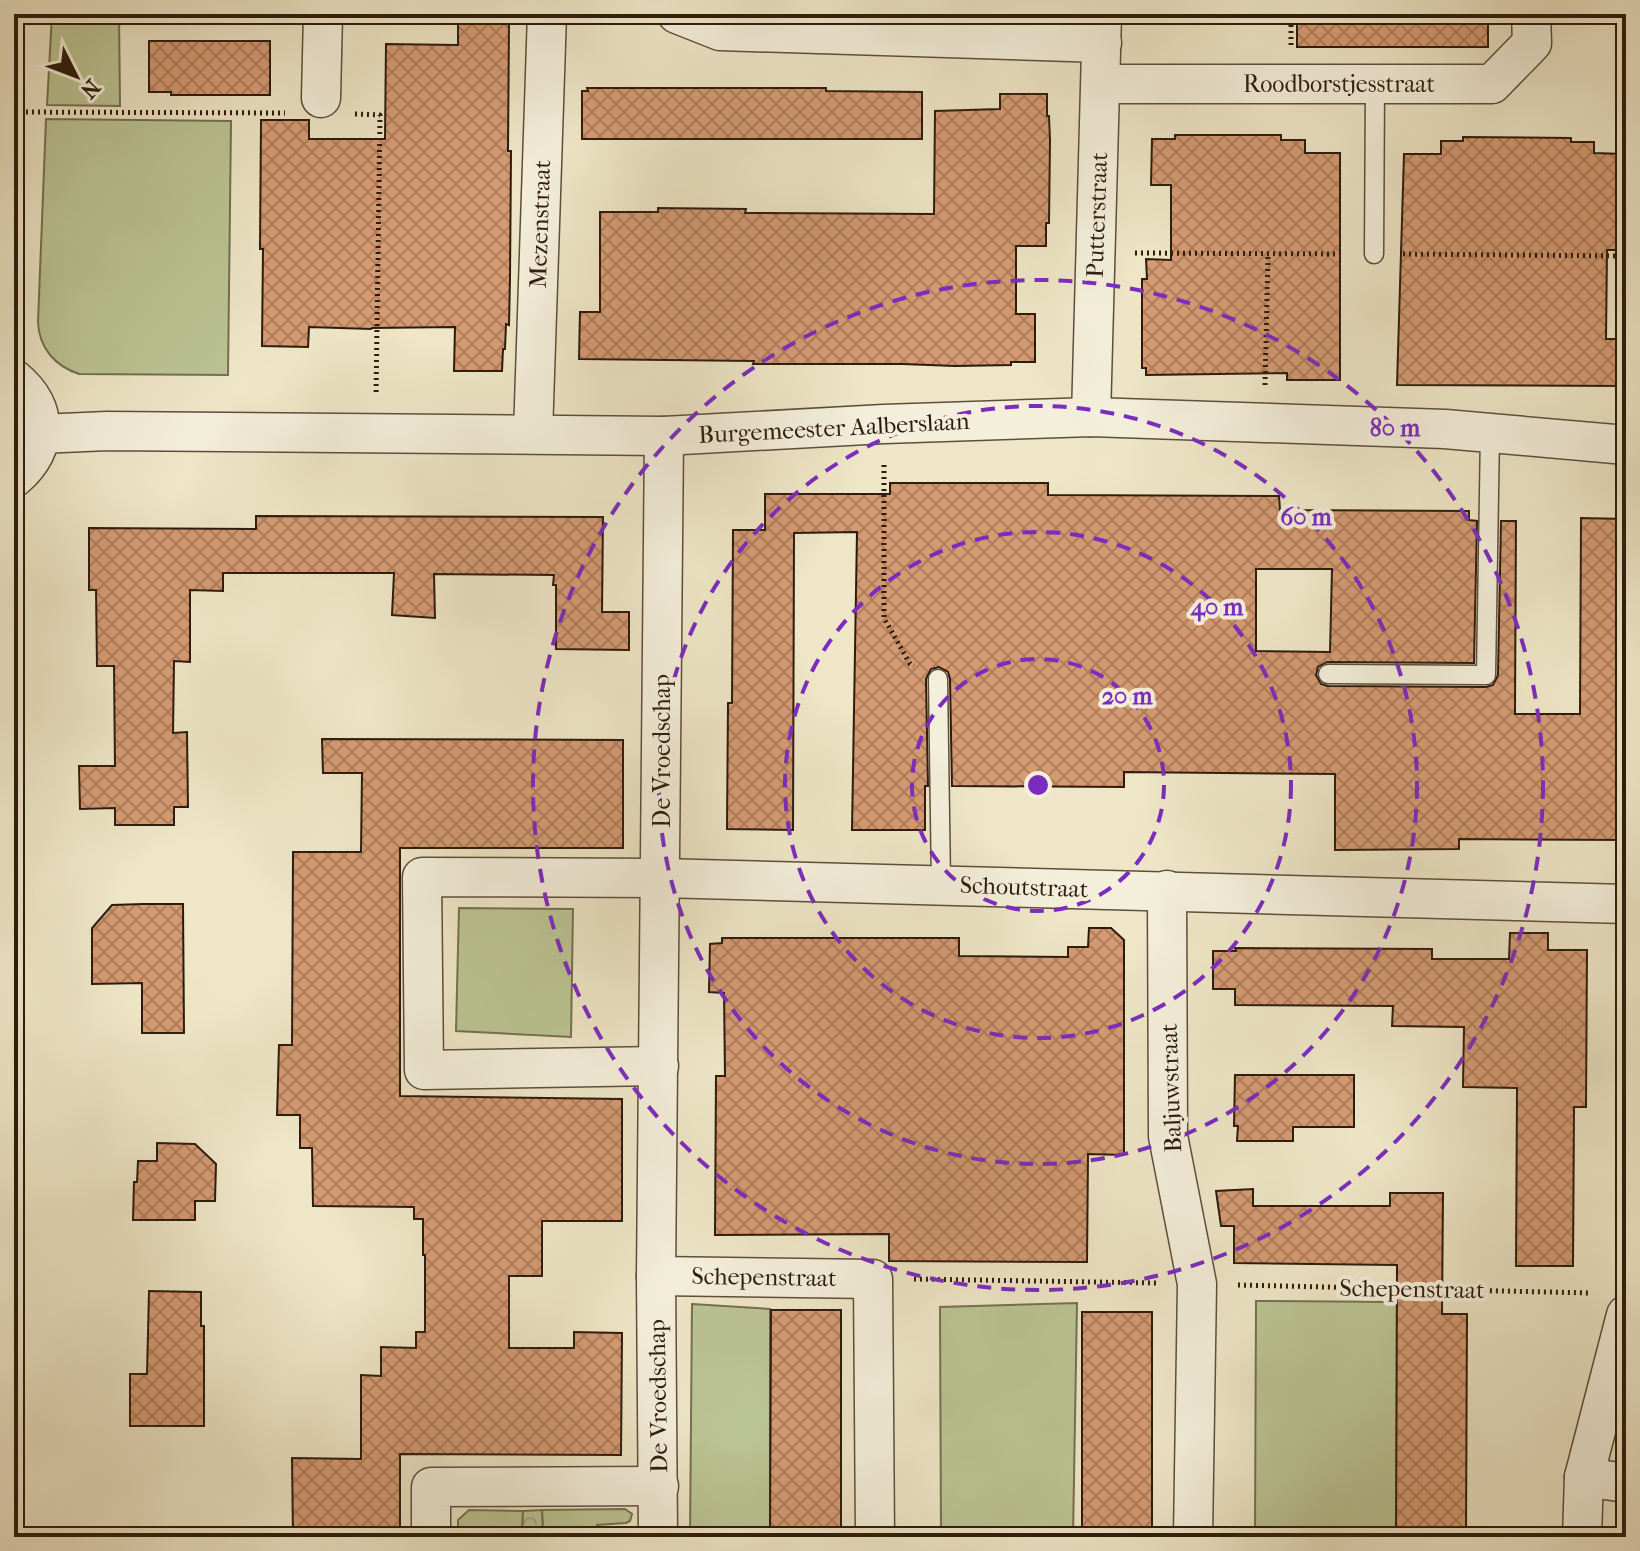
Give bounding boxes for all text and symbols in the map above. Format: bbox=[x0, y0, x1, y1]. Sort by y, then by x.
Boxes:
north arrow bbox=[36, 36, 116, 116]
street label: Roodborstjesstraat bbox=[1243, 70, 1435, 98]
text: N bbox=[75, 74, 105, 104]
street label: Putterstraat bbox=[1081, 151, 1113, 278]
street label: Mezenstraat bbox=[524, 159, 556, 289]
street label: Burgemeester Aalberslaan bbox=[698, 407, 970, 449]
text: 80 m bbox=[1370, 414, 1421, 442]
text: 60 m bbox=[1280, 503, 1333, 531]
text: 40 m bbox=[1190, 593, 1244, 622]
street label: De Vroedschap bbox=[648, 674, 676, 828]
text: 20 m bbox=[1102, 682, 1153, 710]
centre of rings bbox=[1024, 771, 1052, 799]
street label: Schoutstraat bbox=[959, 871, 1089, 903]
street label: Baljuwstraat bbox=[1155, 1023, 1187, 1153]
street label: Schepenstraat bbox=[691, 1262, 837, 1292]
street label: Schepenstraat bbox=[1339, 1274, 1485, 1304]
street label: De Vroedschap bbox=[643, 1319, 673, 1473]

